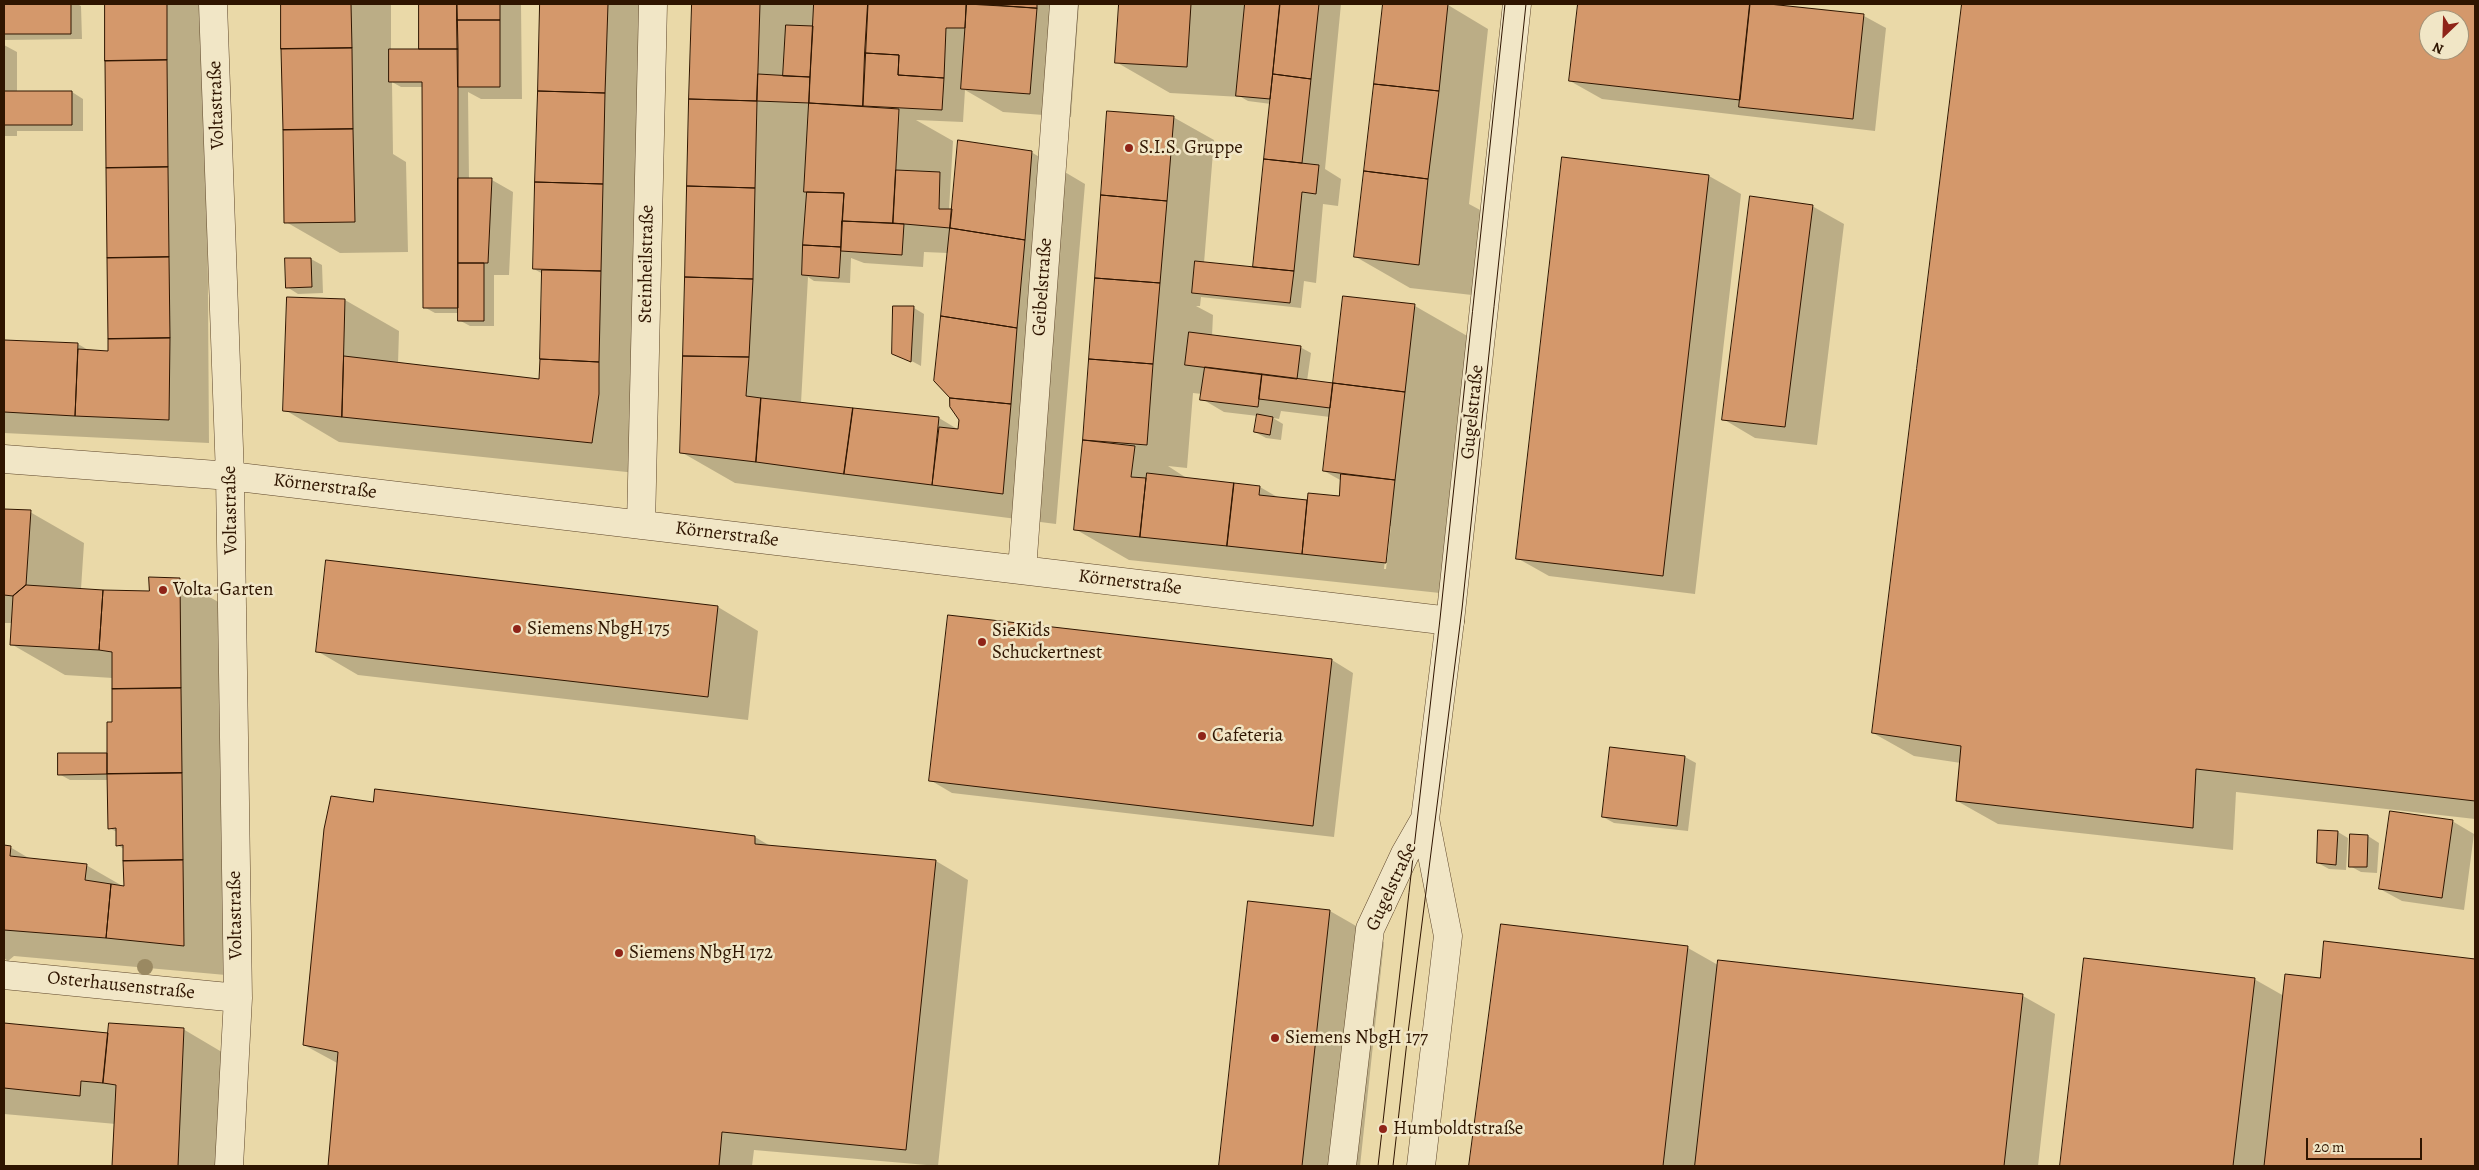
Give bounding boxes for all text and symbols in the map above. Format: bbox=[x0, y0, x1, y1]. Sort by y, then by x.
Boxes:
north arrow bbox=[2419, 10, 2469, 60]
text: N bbox=[2430, 37, 2447, 59]
street label: Voltastraße bbox=[204, 60, 230, 150]
place label: S.I.S. Gruppe bbox=[1139, 137, 1243, 159]
marker: S.I.S. Gruppe bbox=[1123, 142, 1135, 154]
street label: Steinheilstraße bbox=[635, 204, 659, 324]
street label: Geibelstraße bbox=[1028, 237, 1058, 337]
street label: Gugelstraße bbox=[1457, 364, 1489, 460]
street label: Voltastraße bbox=[219, 465, 243, 555]
street label: Körnerstraße bbox=[272, 469, 378, 505]
street label: Körnerstraße bbox=[674, 517, 780, 553]
street label: Körnerstraße bbox=[1077, 565, 1183, 601]
place label: Volta-Garten bbox=[173, 579, 273, 601]
marker: Volta-Garten bbox=[157, 584, 169, 596]
place label: Siemens NbgH 175 bbox=[527, 618, 670, 640]
place label: SieKids Schuckertnest bbox=[992, 620, 1102, 664]
marker: Siemens NbgH 175 bbox=[511, 623, 523, 635]
marker: SieKids Schuckertnest bbox=[976, 636, 988, 648]
place label: Cafeteria bbox=[1212, 725, 1283, 747]
marker: Cafeteria bbox=[1196, 730, 1208, 742]
street label: Gugelstraße bbox=[1362, 839, 1422, 935]
street label: Voltastraße bbox=[224, 870, 248, 960]
place label: Siemens NbgH 172 bbox=[629, 942, 773, 964]
marker: Siemens NbgH 172 bbox=[613, 947, 625, 959]
street label: Osterhausenstraße bbox=[46, 967, 196, 1005]
place label: Siemens NbgH 177 bbox=[1285, 1027, 1428, 1049]
marker: Siemens NbgH 177 bbox=[1269, 1032, 1281, 1044]
place label: Humboldtstraße bbox=[1393, 1118, 1523, 1140]
marker: Humboldtstraße bbox=[1377, 1123, 1389, 1135]
scale bar bbox=[2309, 1128, 2425, 1160]
text: 20 m bbox=[2314, 1137, 2345, 1157]

